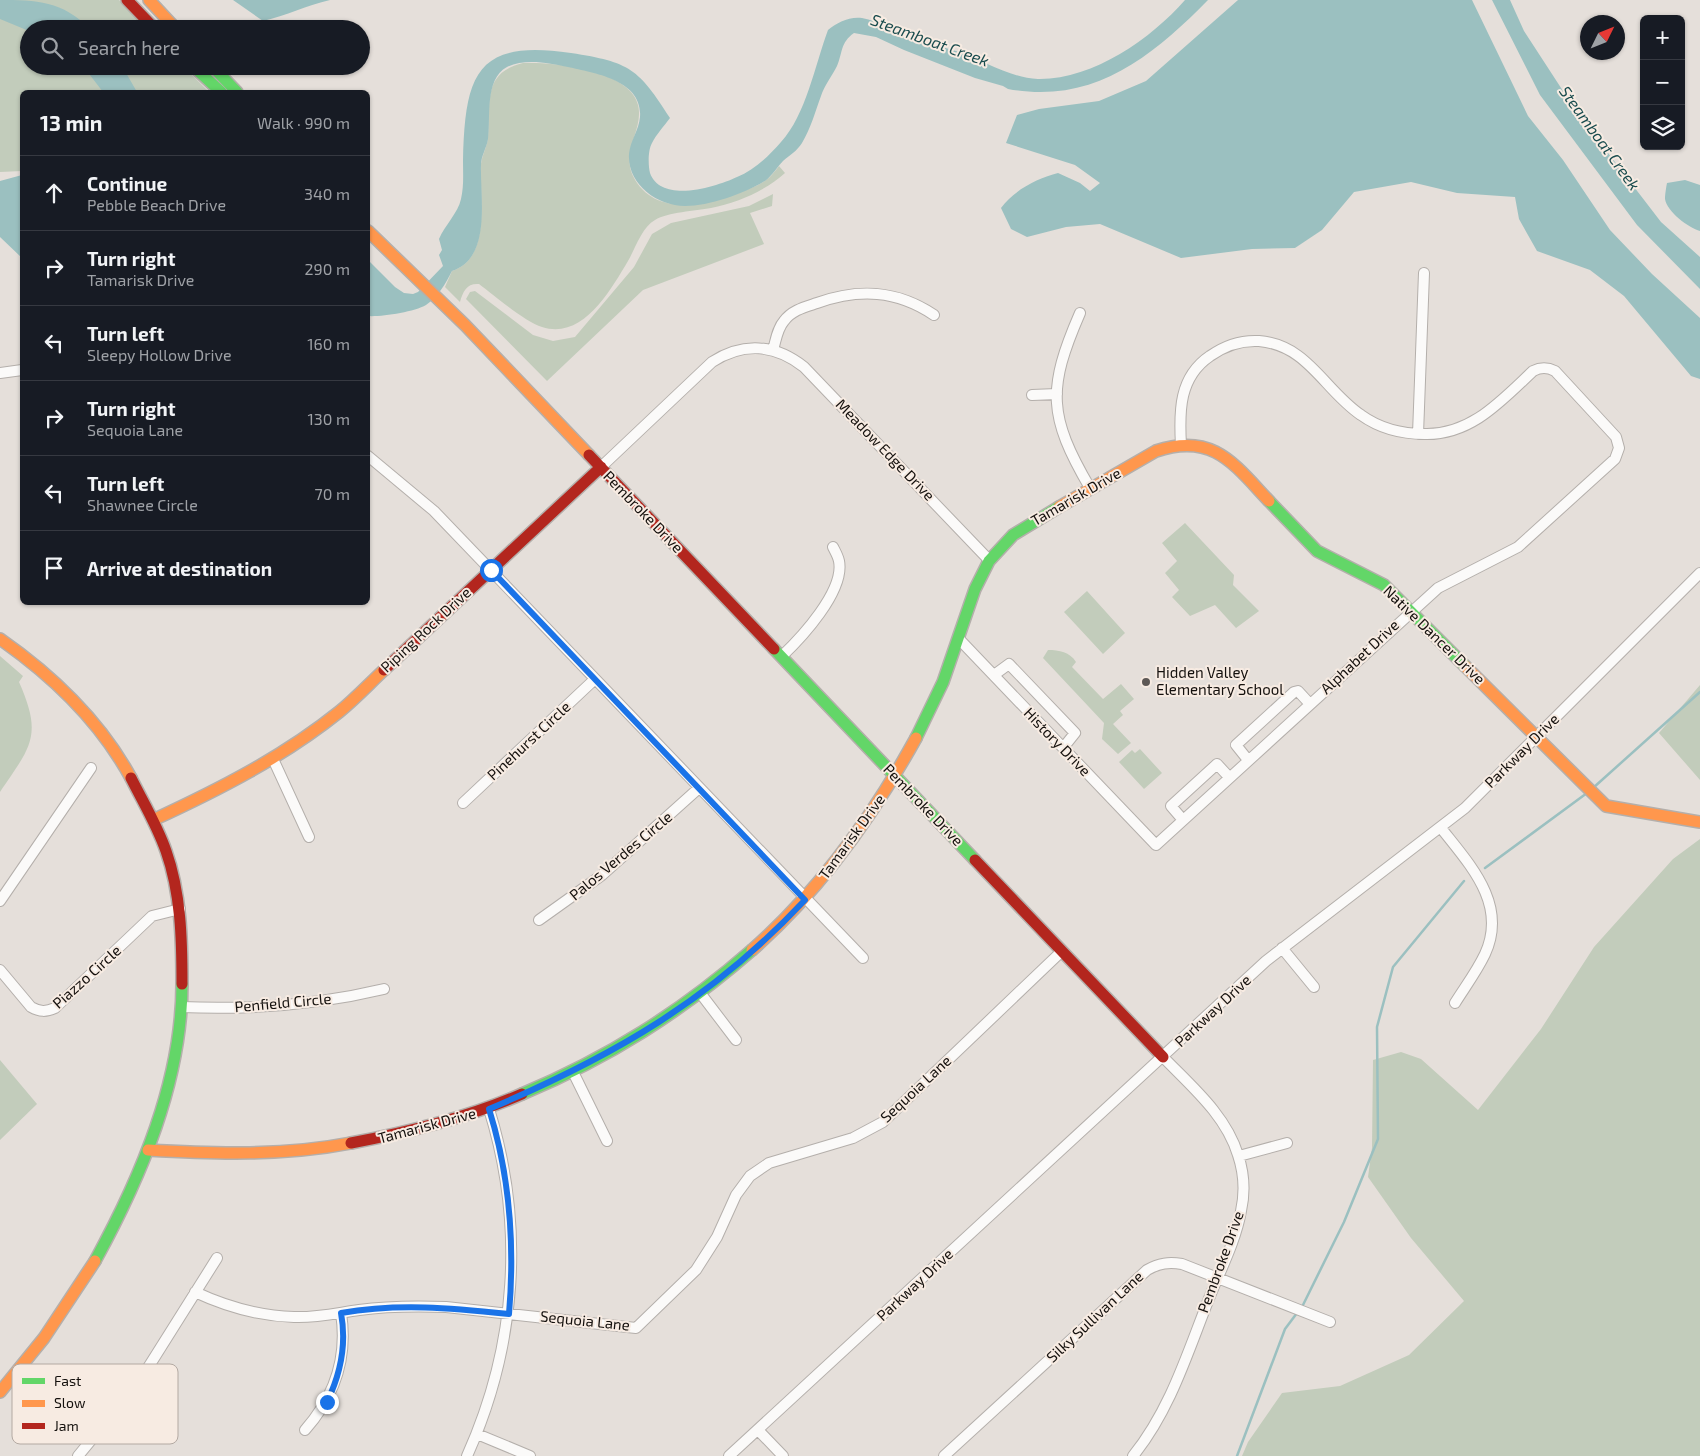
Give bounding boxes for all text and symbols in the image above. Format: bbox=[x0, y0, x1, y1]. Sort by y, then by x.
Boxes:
water label: Steamboat Creek bbox=[868, 9, 992, 70]
north arrow bbox=[1580, 15, 1625, 60]
map controls bbox=[1640, 15, 1685, 150]
button: + bbox=[1640, 15, 1685, 60]
search box bbox=[20, 20, 370, 75]
icon: search bbox=[38, 34, 66, 62]
text: Search here bbox=[78, 36, 180, 59]
button: − bbox=[1640, 60, 1685, 105]
water label: Steamboat Creek bbox=[1556, 82, 1645, 194]
button: layers bbox=[1640, 105, 1685, 150]
text: 13 min bbox=[40, 110, 102, 135]
text: Walk · 990 m bbox=[257, 113, 350, 132]
text: Continue bbox=[87, 172, 167, 195]
icon: ahead bbox=[40, 179, 68, 207]
text: 340 m bbox=[304, 184, 350, 203]
text: Pebble Beach Drive bbox=[87, 195, 226, 214]
text: Turn right bbox=[87, 247, 175, 270]
icon: right bbox=[40, 254, 68, 282]
text: 290 m bbox=[305, 259, 350, 278]
text: Tamarisk Drive bbox=[87, 270, 194, 289]
text: Turn left bbox=[87, 322, 164, 345]
icon: left bbox=[40, 329, 68, 357]
text: 160 m bbox=[307, 334, 350, 353]
text: Sleepy Hollow Drive bbox=[87, 345, 232, 364]
street label: Meadow Edge Drive bbox=[833, 395, 939, 504]
text: Turn right bbox=[87, 397, 175, 420]
icon: right bbox=[40, 404, 68, 432]
text: 130 m bbox=[308, 409, 350, 428]
text: Sequoia Lane bbox=[87, 420, 183, 439]
street label: Tamarisk Drive bbox=[1027, 463, 1124, 529]
street label: Pembroke Drive bbox=[600, 466, 687, 556]
text: Turn left bbox=[87, 472, 164, 495]
icon: left bbox=[40, 479, 68, 507]
text: 70 m bbox=[315, 484, 350, 503]
text: Shawnee Circle bbox=[87, 495, 198, 514]
icon: arrive bbox=[40, 554, 68, 582]
text: Arrive at destination bbox=[87, 557, 272, 580]
route start bbox=[480, 559, 503, 582]
street label: Native Dancer Drive bbox=[1380, 581, 1489, 687]
street label: Piping Rock Drive bbox=[376, 583, 474, 676]
street label: Alphabet Drive bbox=[1316, 615, 1402, 697]
place label: Hidden Valley Elementary School bbox=[1156, 663, 1284, 698]
marker: Hidden Valley Elementary School bbox=[1140, 676, 1152, 688]
street label: Pinehurst Circle bbox=[483, 697, 574, 783]
street label: History Drive bbox=[1021, 703, 1095, 779]
street label: Parkway Drive bbox=[1480, 709, 1562, 791]
street label: Pembroke Drive bbox=[880, 759, 967, 849]
street label: Tamarisk Drive bbox=[814, 790, 888, 882]
street label: Palos Verdes Circle bbox=[565, 807, 675, 903]
street label: Piazzo Circle bbox=[48, 941, 124, 1012]
street label: Parkway Drive bbox=[1170, 970, 1254, 1050]
street label: Penfield Circle bbox=[234, 989, 332, 1015]
street label: Sequoia Lane bbox=[876, 1051, 954, 1126]
street label: Tamarisk Drive bbox=[376, 1103, 478, 1147]
street label: Pembroke Drive bbox=[1193, 1208, 1247, 1315]
street label: Parkway Drive bbox=[872, 1244, 956, 1324]
street label: Silky Sullivan Lane bbox=[1042, 1267, 1146, 1366]
street label: Sequoia Lane bbox=[539, 1306, 631, 1334]
legend bbox=[12, 1364, 178, 1444]
text: Fast bbox=[54, 1372, 81, 1389]
route end bbox=[316, 1391, 339, 1414]
text: Slow bbox=[54, 1394, 86, 1411]
text: Jam bbox=[54, 1417, 79, 1434]

